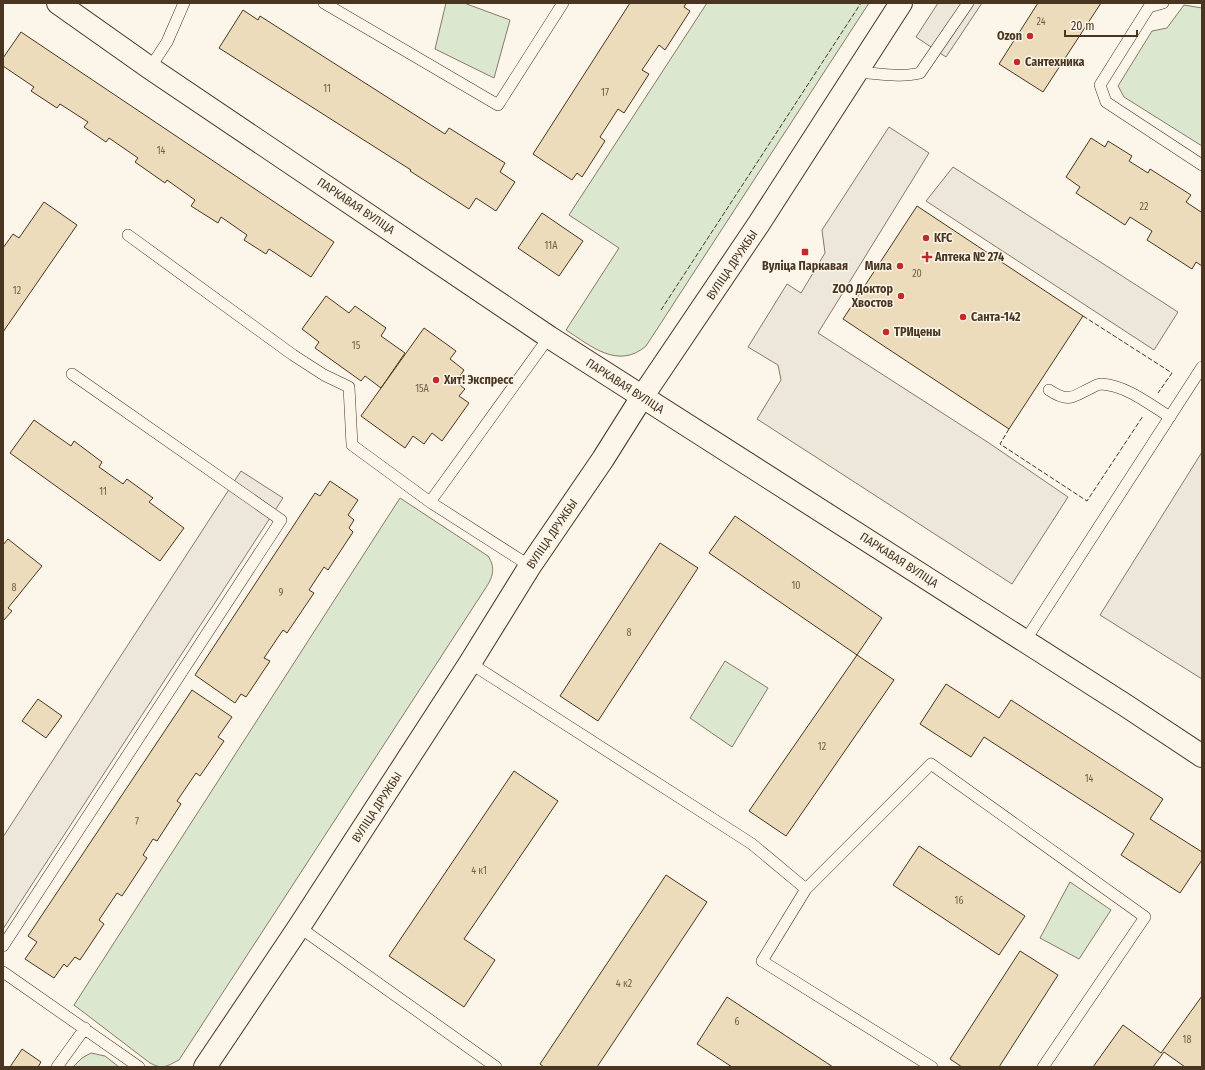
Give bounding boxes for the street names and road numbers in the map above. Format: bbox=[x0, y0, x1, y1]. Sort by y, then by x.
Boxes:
street label: ПАРКАВАЯ ВУЛІЦА bbox=[315, 175, 398, 237]
street label: ВУЛІЦА ДРУЖБЫ bbox=[704, 227, 760, 303]
street label: ПАРКАВАЯ ВУЛІЦА bbox=[583, 356, 667, 417]
street label: ВУЛІЦА ДРУЖБЫ bbox=[524, 496, 580, 572]
street label: ПАРКАВАЯ ВУЛІЦА bbox=[857, 530, 941, 591]
street label: ВУЛІЦА ДРУЖБЫ bbox=[349, 769, 405, 845]

